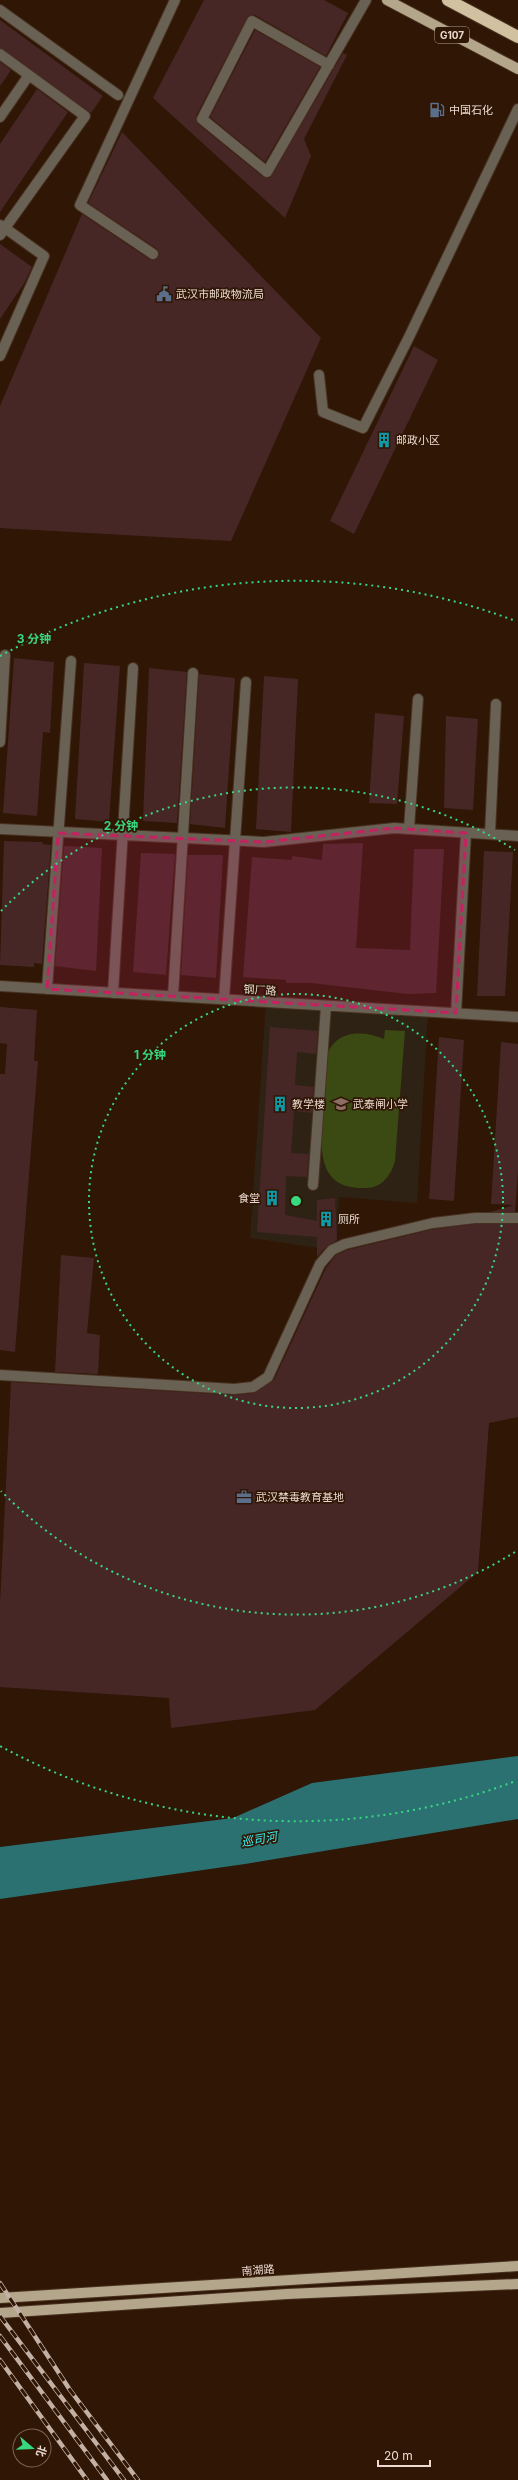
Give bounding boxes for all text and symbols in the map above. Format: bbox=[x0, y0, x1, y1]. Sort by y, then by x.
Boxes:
road number: G107 bbox=[435, 27, 469, 43]
fuel station icon: 中国石化 bbox=[428, 101, 446, 119]
place label: 中国石化 bbox=[449, 103, 493, 117]
public building icon: 武汉市邮政物流局 bbox=[155, 285, 173, 303]
place label: 武汉市邮政物流局 bbox=[176, 287, 264, 301]
building icon: 邮政小区 bbox=[375, 431, 393, 449]
place label: 邮政小区 bbox=[396, 433, 440, 447]
text: 3 分钟 bbox=[17, 631, 51, 646]
text: 2 分钟 bbox=[104, 818, 138, 833]
street label: 钢厂路 bbox=[243, 982, 277, 998]
text: 1 分钟 bbox=[134, 1047, 166, 1062]
building icon: 教学楼 bbox=[271, 1095, 289, 1113]
school or university icon: 武泰闸小学 bbox=[332, 1095, 350, 1113]
place label: 教学楼 bbox=[292, 1097, 325, 1111]
place label: 武泰闸小学 bbox=[353, 1097, 408, 1111]
building icon: 食堂 bbox=[263, 1189, 281, 1207]
place label: 食堂 bbox=[238, 1191, 260, 1205]
centre of rings bbox=[289, 1194, 303, 1208]
building icon: 厕所 bbox=[317, 1210, 335, 1228]
place label: 厕所 bbox=[338, 1212, 360, 1226]
office icon: 武汉禁毒教育基地 bbox=[235, 1488, 253, 1506]
place label: 武汉禁毒教育基地 bbox=[256, 1490, 344, 1504]
water label: 巡司河 bbox=[240, 1828, 280, 1850]
street label: 南湖路 bbox=[241, 2262, 275, 2278]
north arrow bbox=[12, 2428, 52, 2468]
scale bar bbox=[378, 2442, 430, 2468]
text: 北 bbox=[33, 2444, 50, 2459]
text: 20 m bbox=[384, 2448, 413, 2463]

